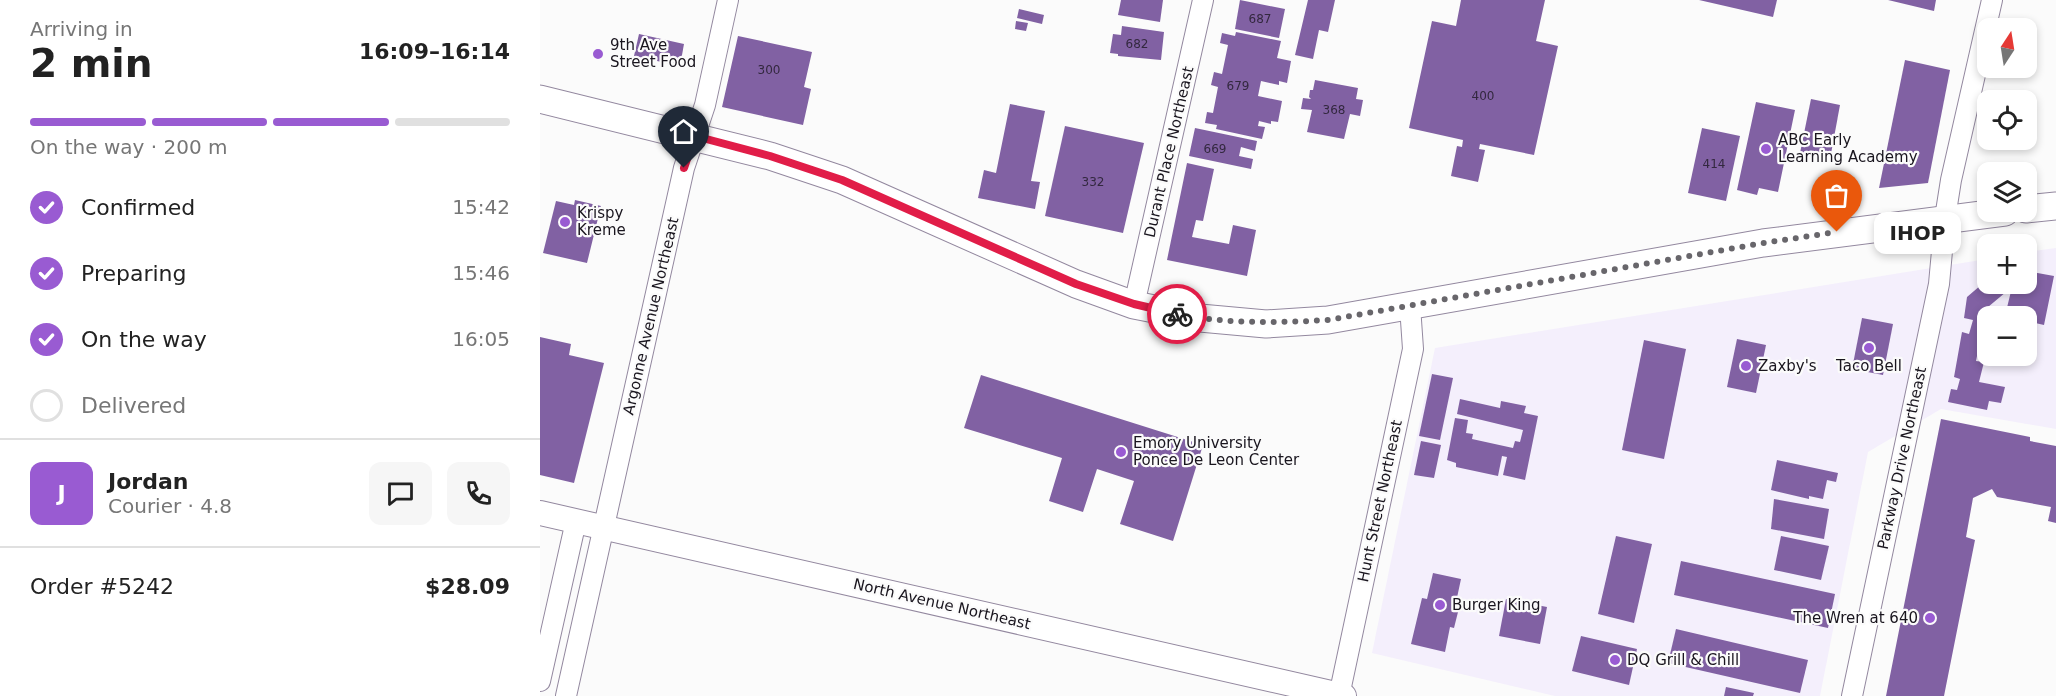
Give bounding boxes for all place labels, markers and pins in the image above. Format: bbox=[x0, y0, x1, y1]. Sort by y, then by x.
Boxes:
place label: 9th Ave Street Food bbox=[610, 36, 696, 71]
marker: 9th Ave Street Food bbox=[591, 47, 605, 61]
pin bbox=[658, 106, 709, 168]
place label: ABC Early Learning Academy bbox=[1778, 131, 1918, 166]
marker: ABC Early Learning Academy bbox=[1759, 142, 1773, 156]
pin bbox=[1811, 170, 1862, 232]
place label: Krispy Kreme bbox=[577, 204, 626, 239]
callout: IHOP bbox=[1873, 211, 1960, 253]
marker: Krispy Kreme bbox=[558, 215, 572, 229]
marker: Taco Bell bbox=[1862, 341, 1876, 355]
place label: Zaxby's bbox=[1758, 357, 1817, 375]
place label: Taco Bell bbox=[1835, 357, 1902, 375]
marker: Zaxby's bbox=[1739, 359, 1753, 373]
place label: Emory University Ponce De Leon Center bbox=[1133, 434, 1300, 469]
marker: Emory University Ponce De Leon Center bbox=[1114, 445, 1128, 459]
place label: Burger King bbox=[1452, 596, 1540, 614]
marker: Burger King bbox=[1433, 598, 1447, 612]
place label: The Wren at 640 bbox=[1792, 609, 1918, 627]
marker: The Wren at 640 bbox=[1923, 611, 1937, 625]
place label: DQ Grill & Chill bbox=[1627, 651, 1739, 669]
marker: DQ Grill & Chill bbox=[1608, 653, 1622, 667]

